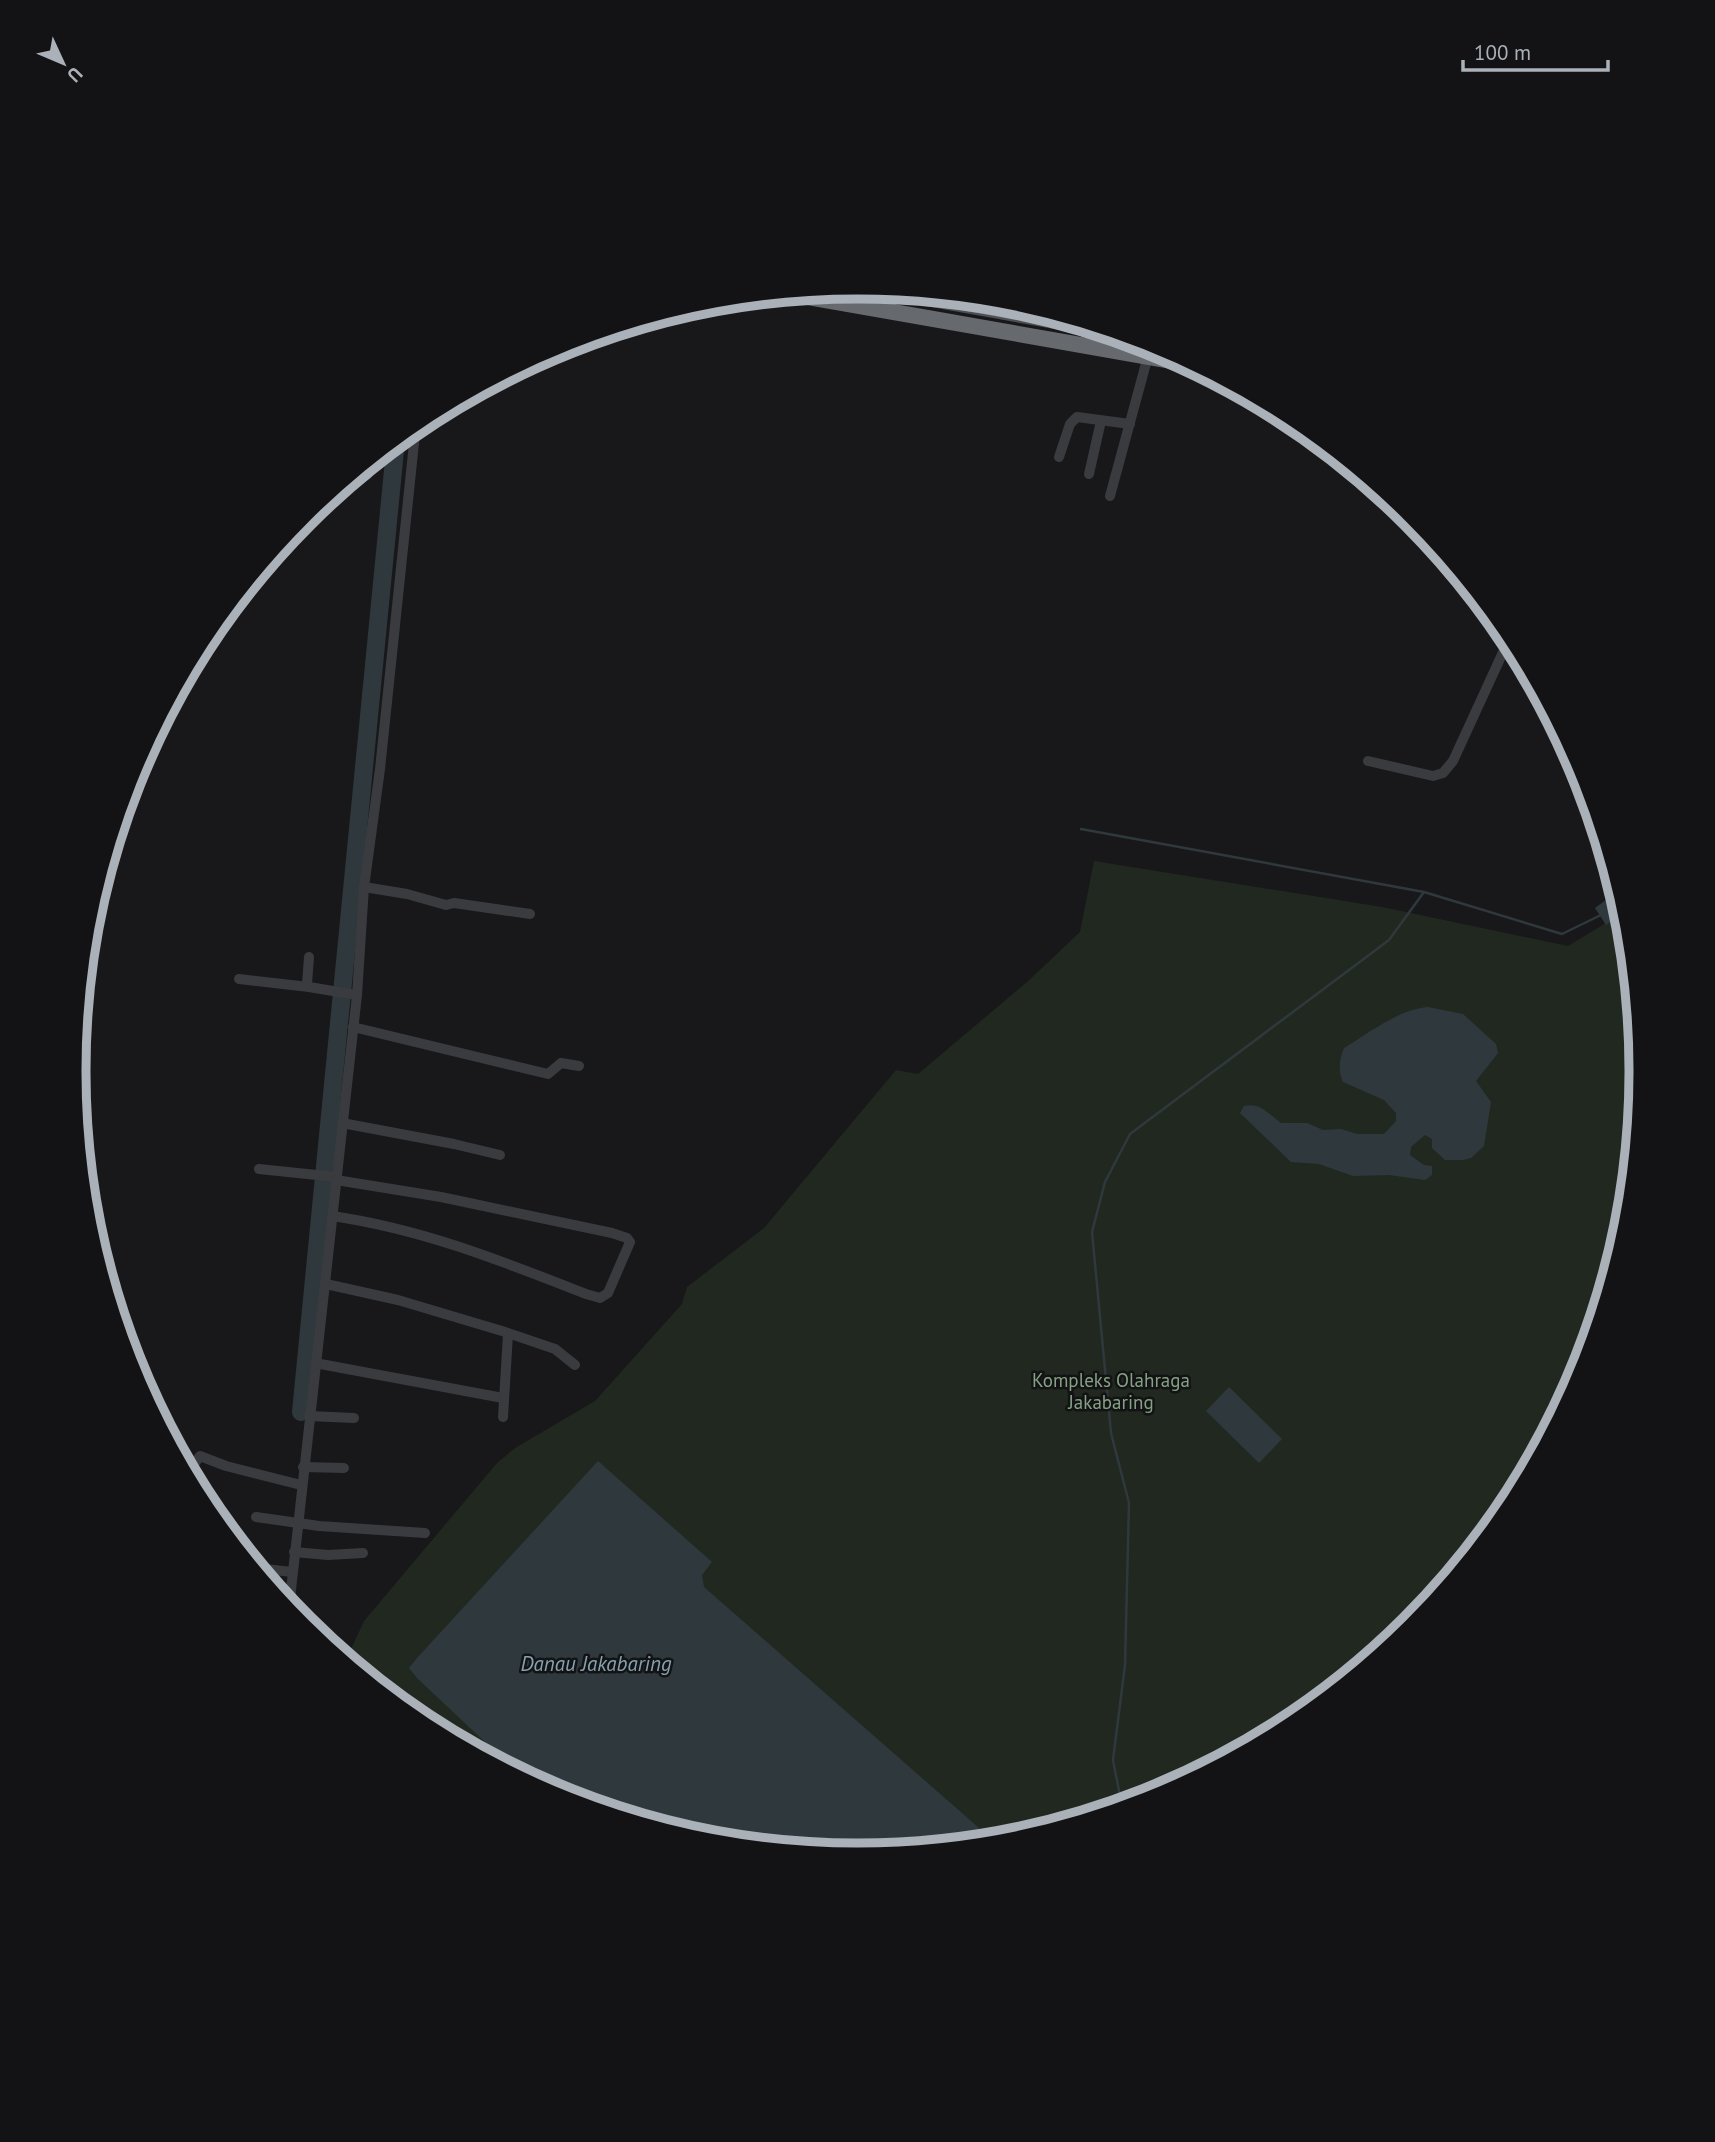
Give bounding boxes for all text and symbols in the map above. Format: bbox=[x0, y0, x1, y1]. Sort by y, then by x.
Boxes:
north arrow bbox=[28, 28, 98, 98]
scale bar bbox=[1463, 28, 1608, 72]
text: 100 m bbox=[1474, 39, 1531, 66]
text: U bbox=[62, 62, 88, 87]
park label: Kompleks Olahraga Jakabaring bbox=[1032, 1368, 1190, 1414]
water label: Danau Jakabaring bbox=[520, 1650, 672, 1677]

